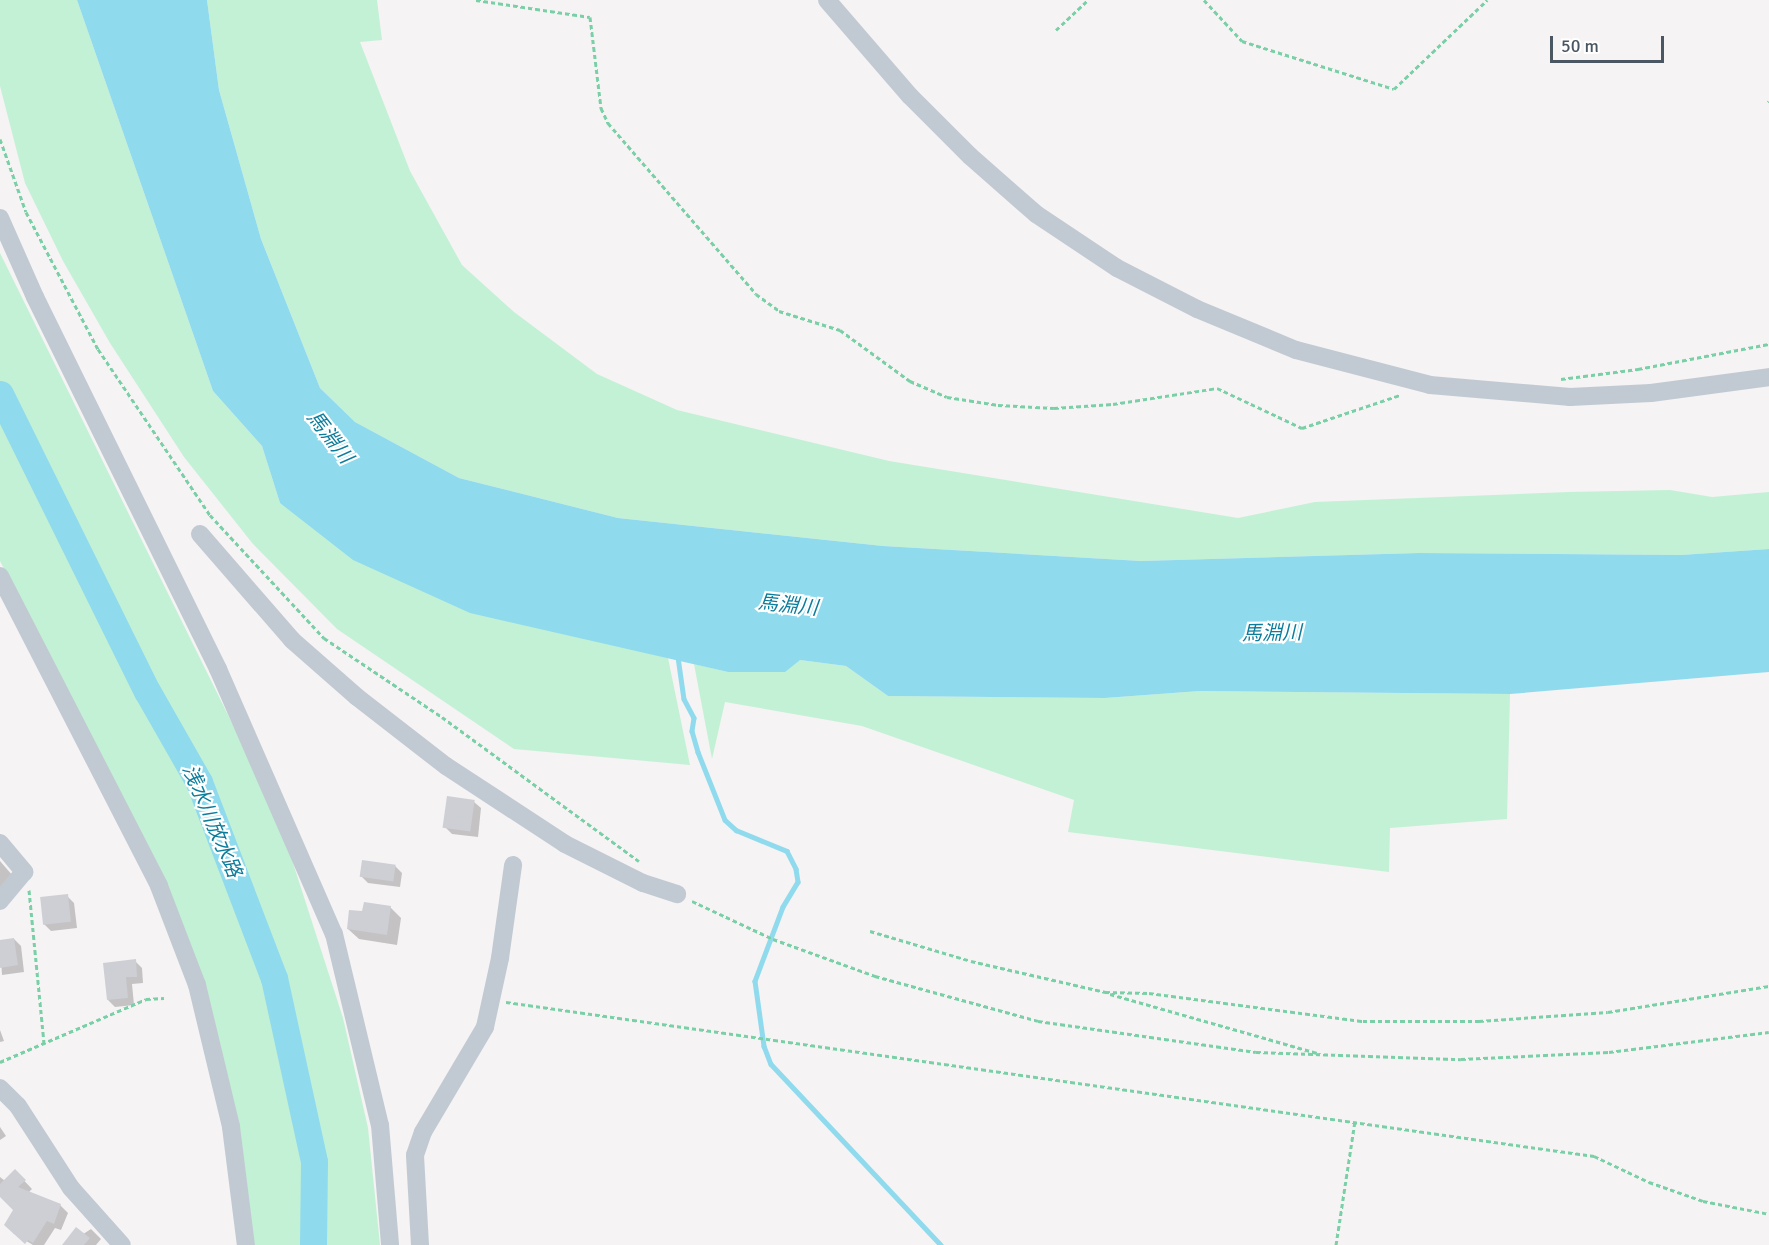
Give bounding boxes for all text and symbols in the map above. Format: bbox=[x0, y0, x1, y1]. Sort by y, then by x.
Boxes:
scale bar bbox=[1553, 24, 1667, 62]
text: 50 m bbox=[1561, 35, 1599, 57]
water label: 馬淵川 bbox=[302, 406, 358, 468]
water label: 馬淵川 bbox=[757, 590, 819, 620]
water label: 馬淵川 bbox=[1242, 620, 1302, 646]
water label: 浅水川放水路 bbox=[178, 761, 246, 881]

